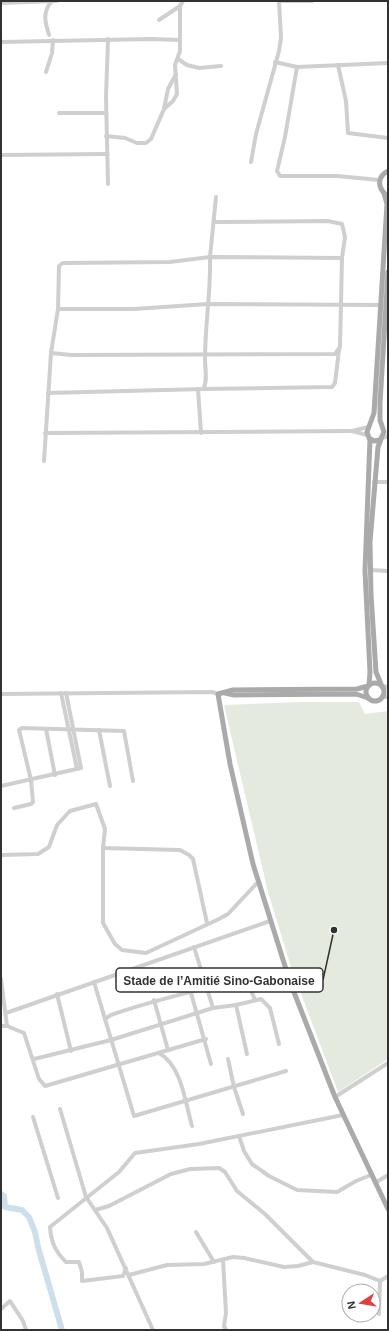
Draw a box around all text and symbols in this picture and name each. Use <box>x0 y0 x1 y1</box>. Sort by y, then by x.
callout: Stade de l’Amitié Sino-Gabonaise <box>116 968 323 992</box>
text: Stade de l’Amitié Sino-Gabonaise <box>123 974 315 988</box>
north arrow <box>341 1283 381 1323</box>
text: N <box>345 1300 358 1310</box>

